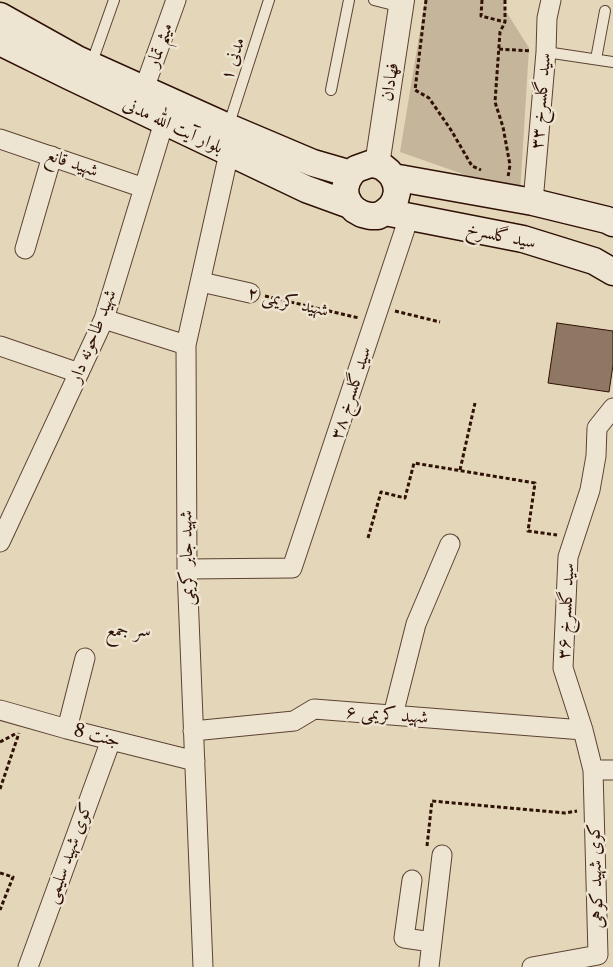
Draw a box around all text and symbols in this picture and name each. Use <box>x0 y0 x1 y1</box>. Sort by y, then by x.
street label: میثم تمار <box>142 20 178 70</box>
street label: مدنی ۱ <box>216 35 250 83</box>
street label: سید گلسرخ ۳۳ <box>526 52 556 150</box>
street label: فهادان <box>376 61 404 103</box>
street label: بلوار آیت الله مدنی <box>119 93 227 159</box>
street label: شهید قانع <box>43 144 101 182</box>
street label: سید گلسرخ <box>464 218 538 254</box>
street label: شهید کریمی ۲ <box>245 282 331 322</box>
street label: شهيد طاحونه دار <box>65 286 121 386</box>
street label: سید گلسرخ ۳۸ <box>326 344 376 442</box>
street label: شهید جابر کریمی <box>175 510 199 606</box>
street label: سید گلسرخ ۳۶ <box>553 562 579 660</box>
district label: سر جمع <box>105 620 151 642</box>
street label: شهید کریمی ۶ <box>345 701 429 729</box>
street label: جنت 8 <box>71 720 123 752</box>
street label: کوی شهید سلیمی <box>41 800 97 906</box>
street label: کوی شهید کوهی <box>583 823 609 929</box>

